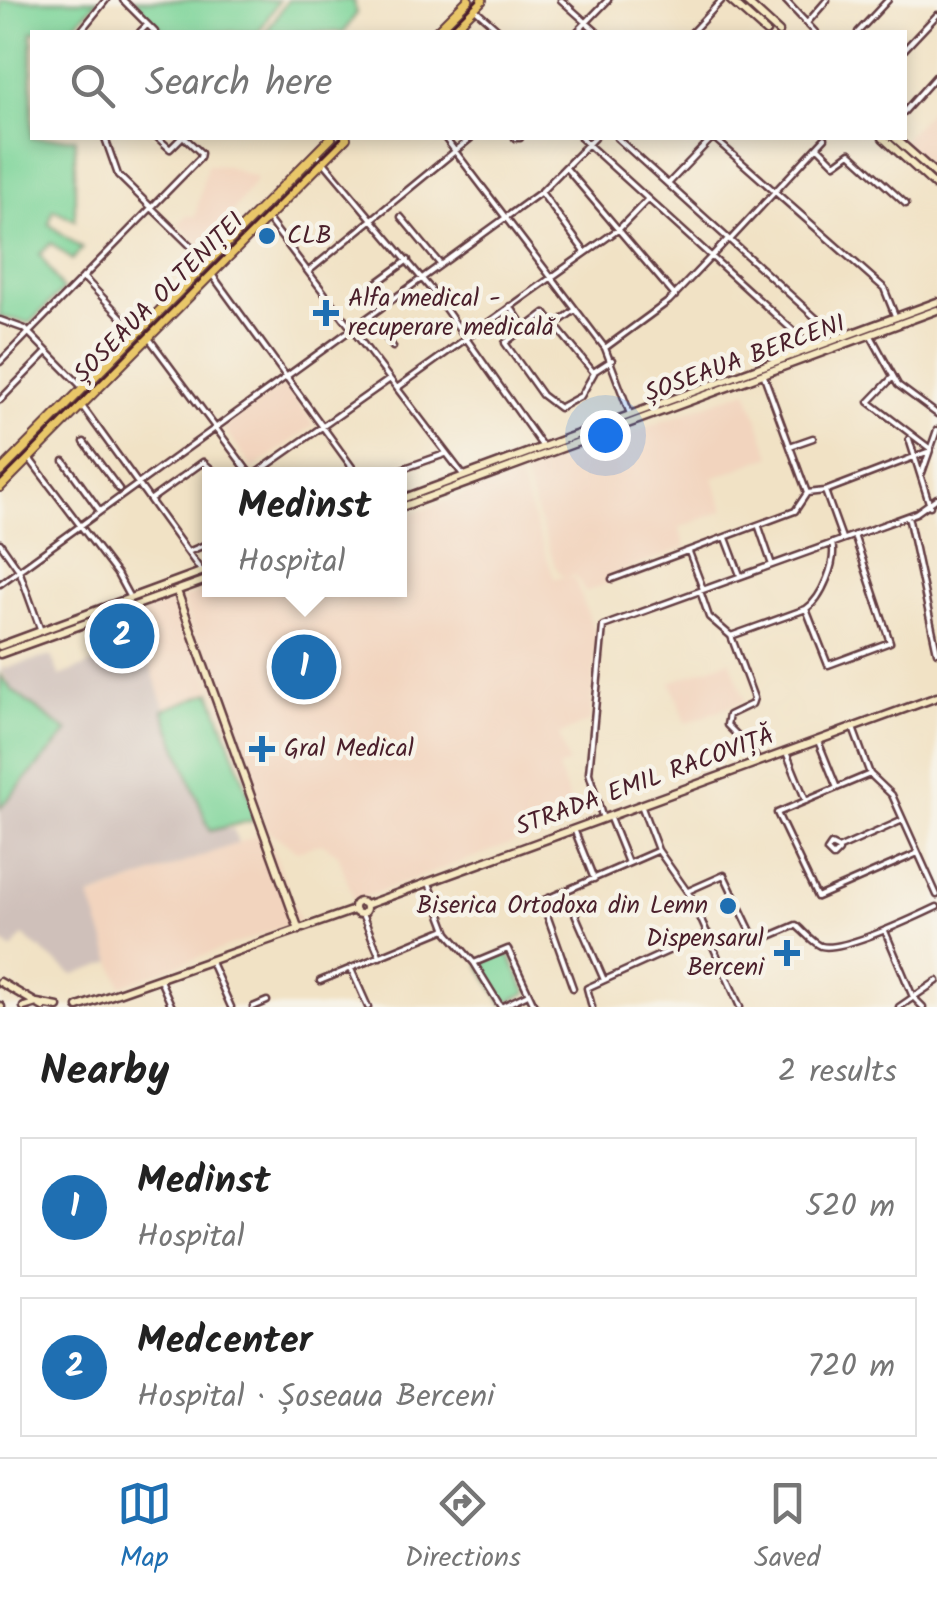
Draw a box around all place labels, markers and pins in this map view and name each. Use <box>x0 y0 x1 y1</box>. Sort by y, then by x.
place label: CLB <box>287 216 332 256</box>
marker: CLB <box>256 225 278 247</box>
place label: Alfa medical - recuperare medicală <box>348 279 556 348</box>
marker: Alfa medical - recuperare medicală <box>313 300 339 326</box>
pin: 2 <box>90 598 154 674</box>
pin: 1 <box>272 630 336 704</box>
place label: Gral Medical <box>284 729 414 769</box>
marker: Gral Medical <box>249 736 275 762</box>
place label: Biserica Ortodoxa din Lemn <box>416 886 708 926</box>
marker: Biserica Ortodoxa din Lemn <box>717 895 739 917</box>
place label: Dispensarul Berceni <box>646 919 765 988</box>
marker: Dispensarul Berceni <box>774 940 800 966</box>

